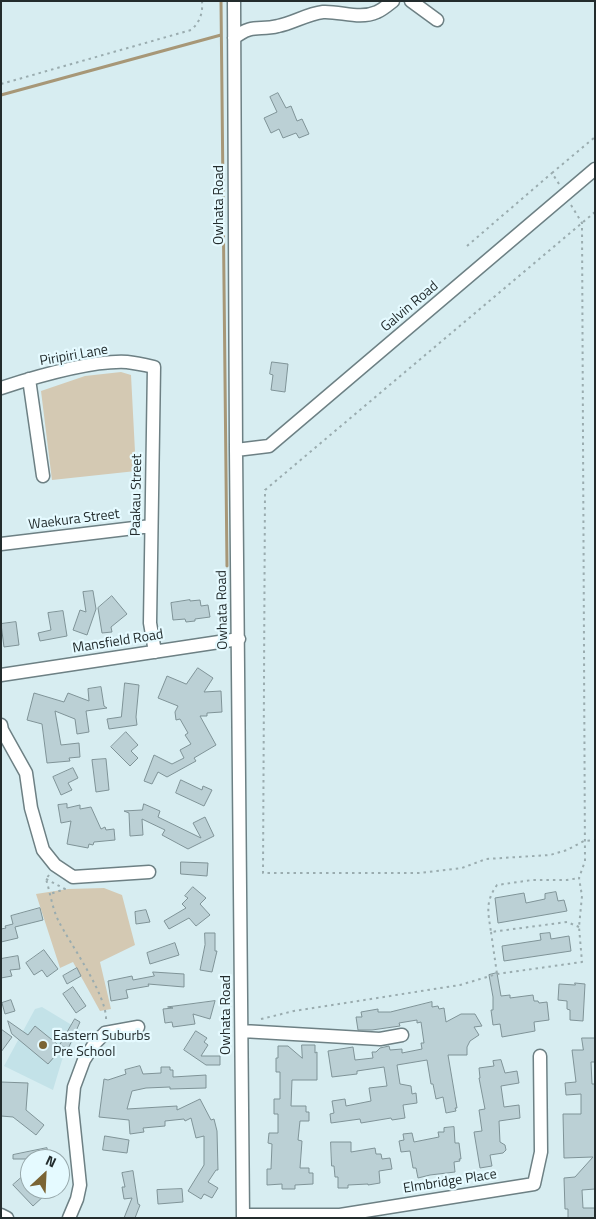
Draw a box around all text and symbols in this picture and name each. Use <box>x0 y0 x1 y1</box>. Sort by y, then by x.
street label: Owhata Road <box>212 165 228 245</box>
street label: Galvin Road <box>378 278 442 336</box>
street label: Piripiri Lane <box>39 342 109 370</box>
street label: Paakau Street <box>128 454 146 536</box>
street label: Waekura Street <box>28 506 120 534</box>
street label: Owhata Road <box>214 570 232 650</box>
street label: Mansfield Road <box>71 627 165 657</box>
street label: Owhata Road <box>219 975 235 1055</box>
place label: Eastern Suburbs Pre School <box>53 1029 150 1062</box>
marker: Eastern Suburbs Pre School <box>37 1039 49 1051</box>
north arrow <box>20 1149 70 1199</box>
text: N <box>42 1149 60 1172</box>
street label: Elmbridge Place <box>402 1166 498 1198</box>

